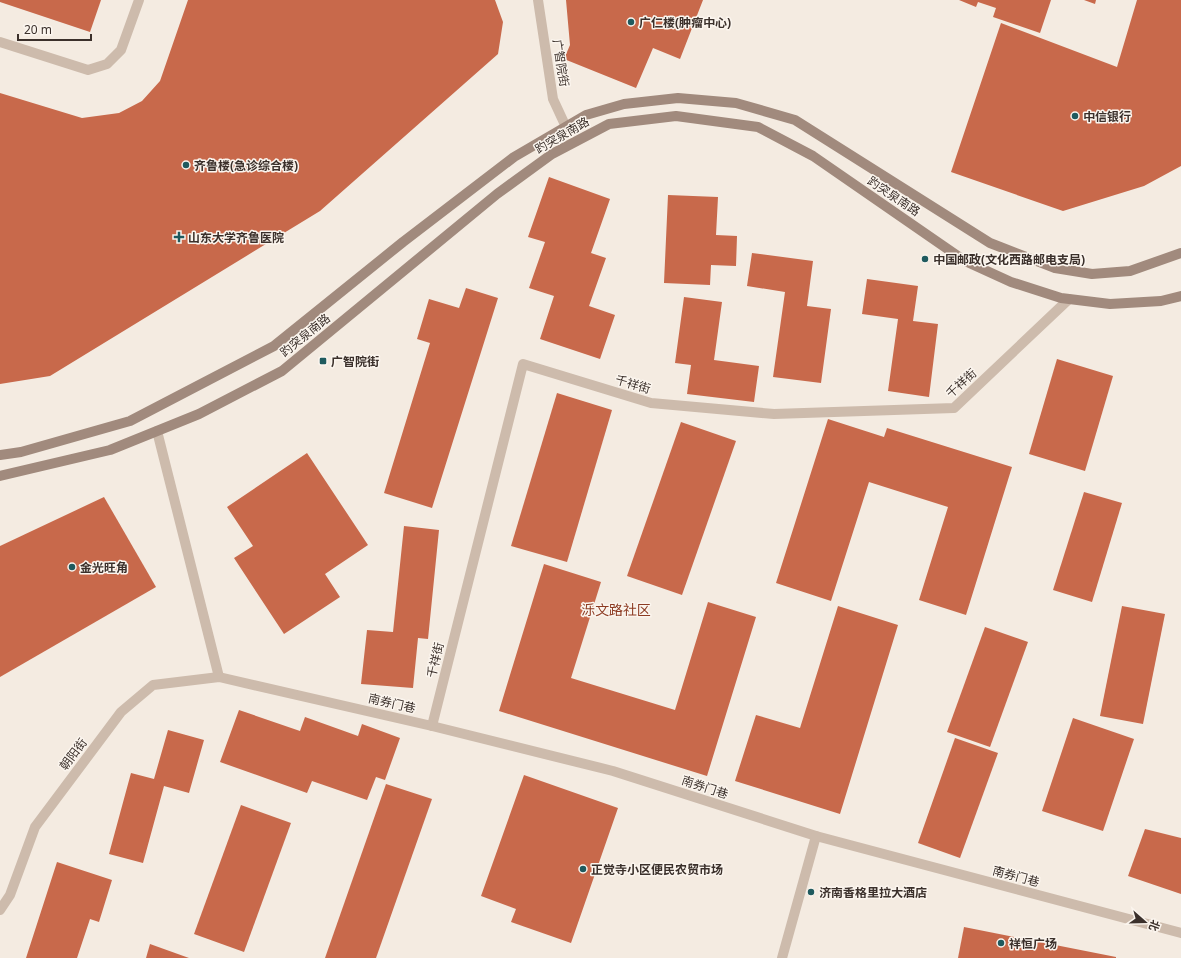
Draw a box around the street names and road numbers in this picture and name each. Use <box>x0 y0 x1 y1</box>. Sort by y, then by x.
street label: 广智院街 <box>549 38 573 88</box>
street label: 趵突泉南路 <box>532 113 592 157</box>
street label: 趵突泉南路 <box>864 172 924 220</box>
street label: 趵突泉南路 <box>276 310 334 360</box>
street label: 千祥街 <box>942 365 980 401</box>
street label: 千祥街 <box>613 371 653 397</box>
street label: 千祥街 <box>422 640 448 680</box>
street label: 南券门巷 <box>367 689 417 717</box>
street label: 朝阳街 <box>55 735 91 773</box>
street label: 南券门巷 <box>680 771 730 803</box>
street label: 南券门巷 <box>991 862 1041 890</box>

